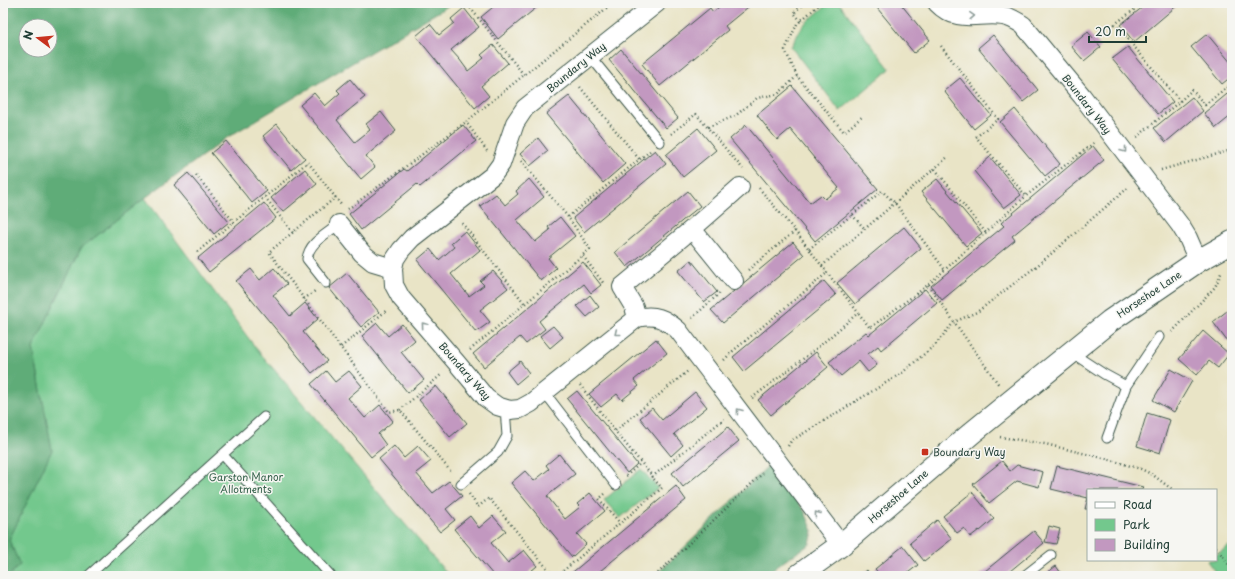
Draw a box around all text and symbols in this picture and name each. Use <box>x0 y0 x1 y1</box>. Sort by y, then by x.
one-way arrow <box>969 12 975 21</box>
north arrow <box>18 18 58 58</box>
scale bar <box>1089 18 1146 44</box>
text: 20 m <box>1095 22 1126 40</box>
text: N <box>19 28 37 42</box>
street label: Boundary Way <box>543 38 609 96</box>
street label: Boundary Way <box>1058 71 1116 138</box>
one-way arrow <box>1119 146 1126 153</box>
street label: Horseshoe Lane <box>1113 266 1184 321</box>
one-way arrow <box>422 322 429 329</box>
one-way arrow <box>614 329 621 336</box>
street label: Boundary Way <box>435 338 495 404</box>
one-way arrow <box>737 408 744 415</box>
place label: Boundary Way <box>933 444 1006 460</box>
marker: Boundary Way <box>920 447 930 457</box>
street label: Horseshoe Lane <box>864 465 931 526</box>
park label: Garston Manor Allotments <box>209 469 284 496</box>
legend <box>1087 489 1217 561</box>
text: Road <box>1123 495 1152 513</box>
one-way arrow <box>815 512 822 519</box>
text: Park <box>1123 515 1150 533</box>
text: Building <box>1123 535 1170 553</box>

